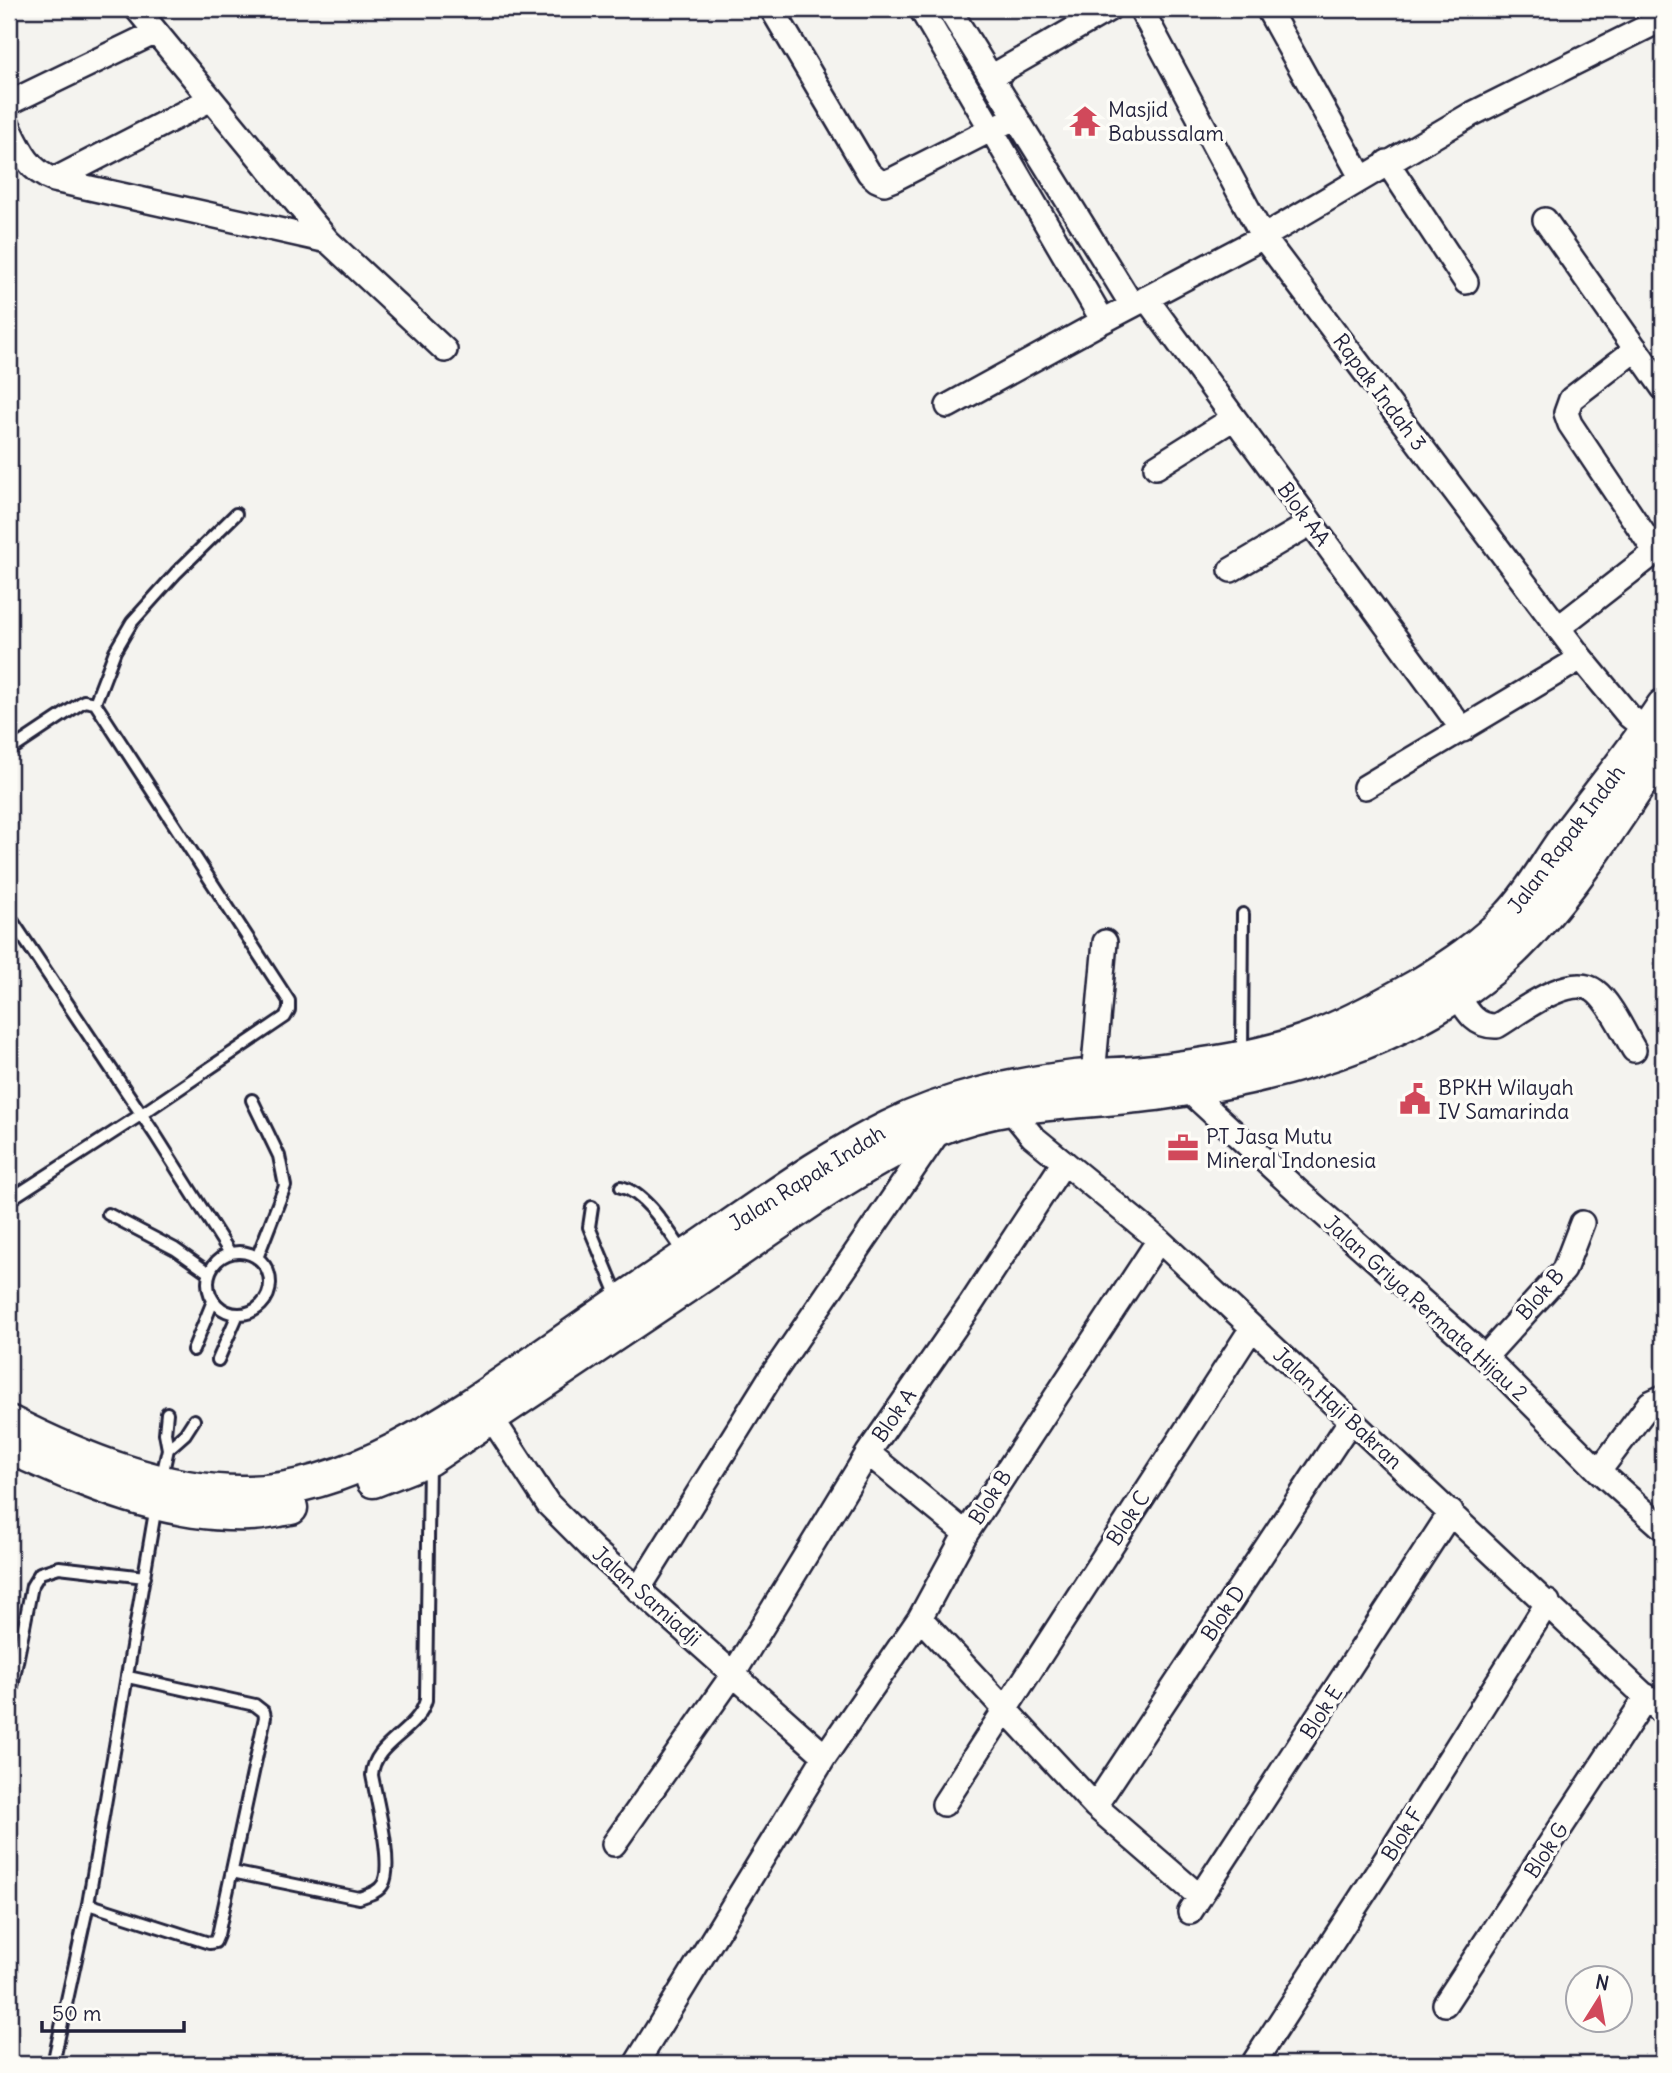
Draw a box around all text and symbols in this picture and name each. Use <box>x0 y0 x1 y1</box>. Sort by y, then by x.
place label: Masjid Babussalam <box>1108 96 1224 147</box>
temple icon: Masjid Babussalam <box>1068 104 1102 138</box>
street label: Rapak Indah 3 <box>1327 328 1433 456</box>
street label: Blok AA <box>1272 477 1336 551</box>
street label: Jalan Rapak Indah <box>1501 759 1631 919</box>
place label: BPKH Wilayah IV Samarinda <box>1438 1074 1574 1125</box>
public building icon: BPKH Wilayah IV Samarinda <box>1398 1082 1432 1116</box>
street label: Jalan Rapak Indah <box>724 1119 890 1237</box>
place label: PT Jasa Mutu Mineral Indonesia <box>1206 1123 1376 1174</box>
office icon: PT Jasa Mutu Mineral Indonesia <box>1166 1131 1200 1165</box>
street label: Jalan Griya Permata Hijau 2 <box>1318 1209 1534 1407</box>
street label: Blok B <box>1510 1263 1570 1325</box>
street label: Jalan Haji Bakran <box>1268 1341 1408 1475</box>
street label: Blok A <box>866 1383 922 1447</box>
street label: Blok B <box>962 1465 1018 1529</box>
street label: Blok C <box>1100 1485 1156 1550</box>
street label: Jalan Samiadji <box>587 1540 707 1652</box>
street label: Blok D <box>1195 1580 1251 1646</box>
street label: Blok E <box>1294 1680 1348 1744</box>
street label: Blok F <box>1375 1802 1429 1866</box>
street label: Blok G <box>1518 1817 1574 1883</box>
north arrow <box>1564 1965 1634 2035</box>
text: N <box>1594 1969 1611 1995</box>
scale bar <box>42 1989 184 2033</box>
text: 50 m <box>52 2000 101 2027</box>

